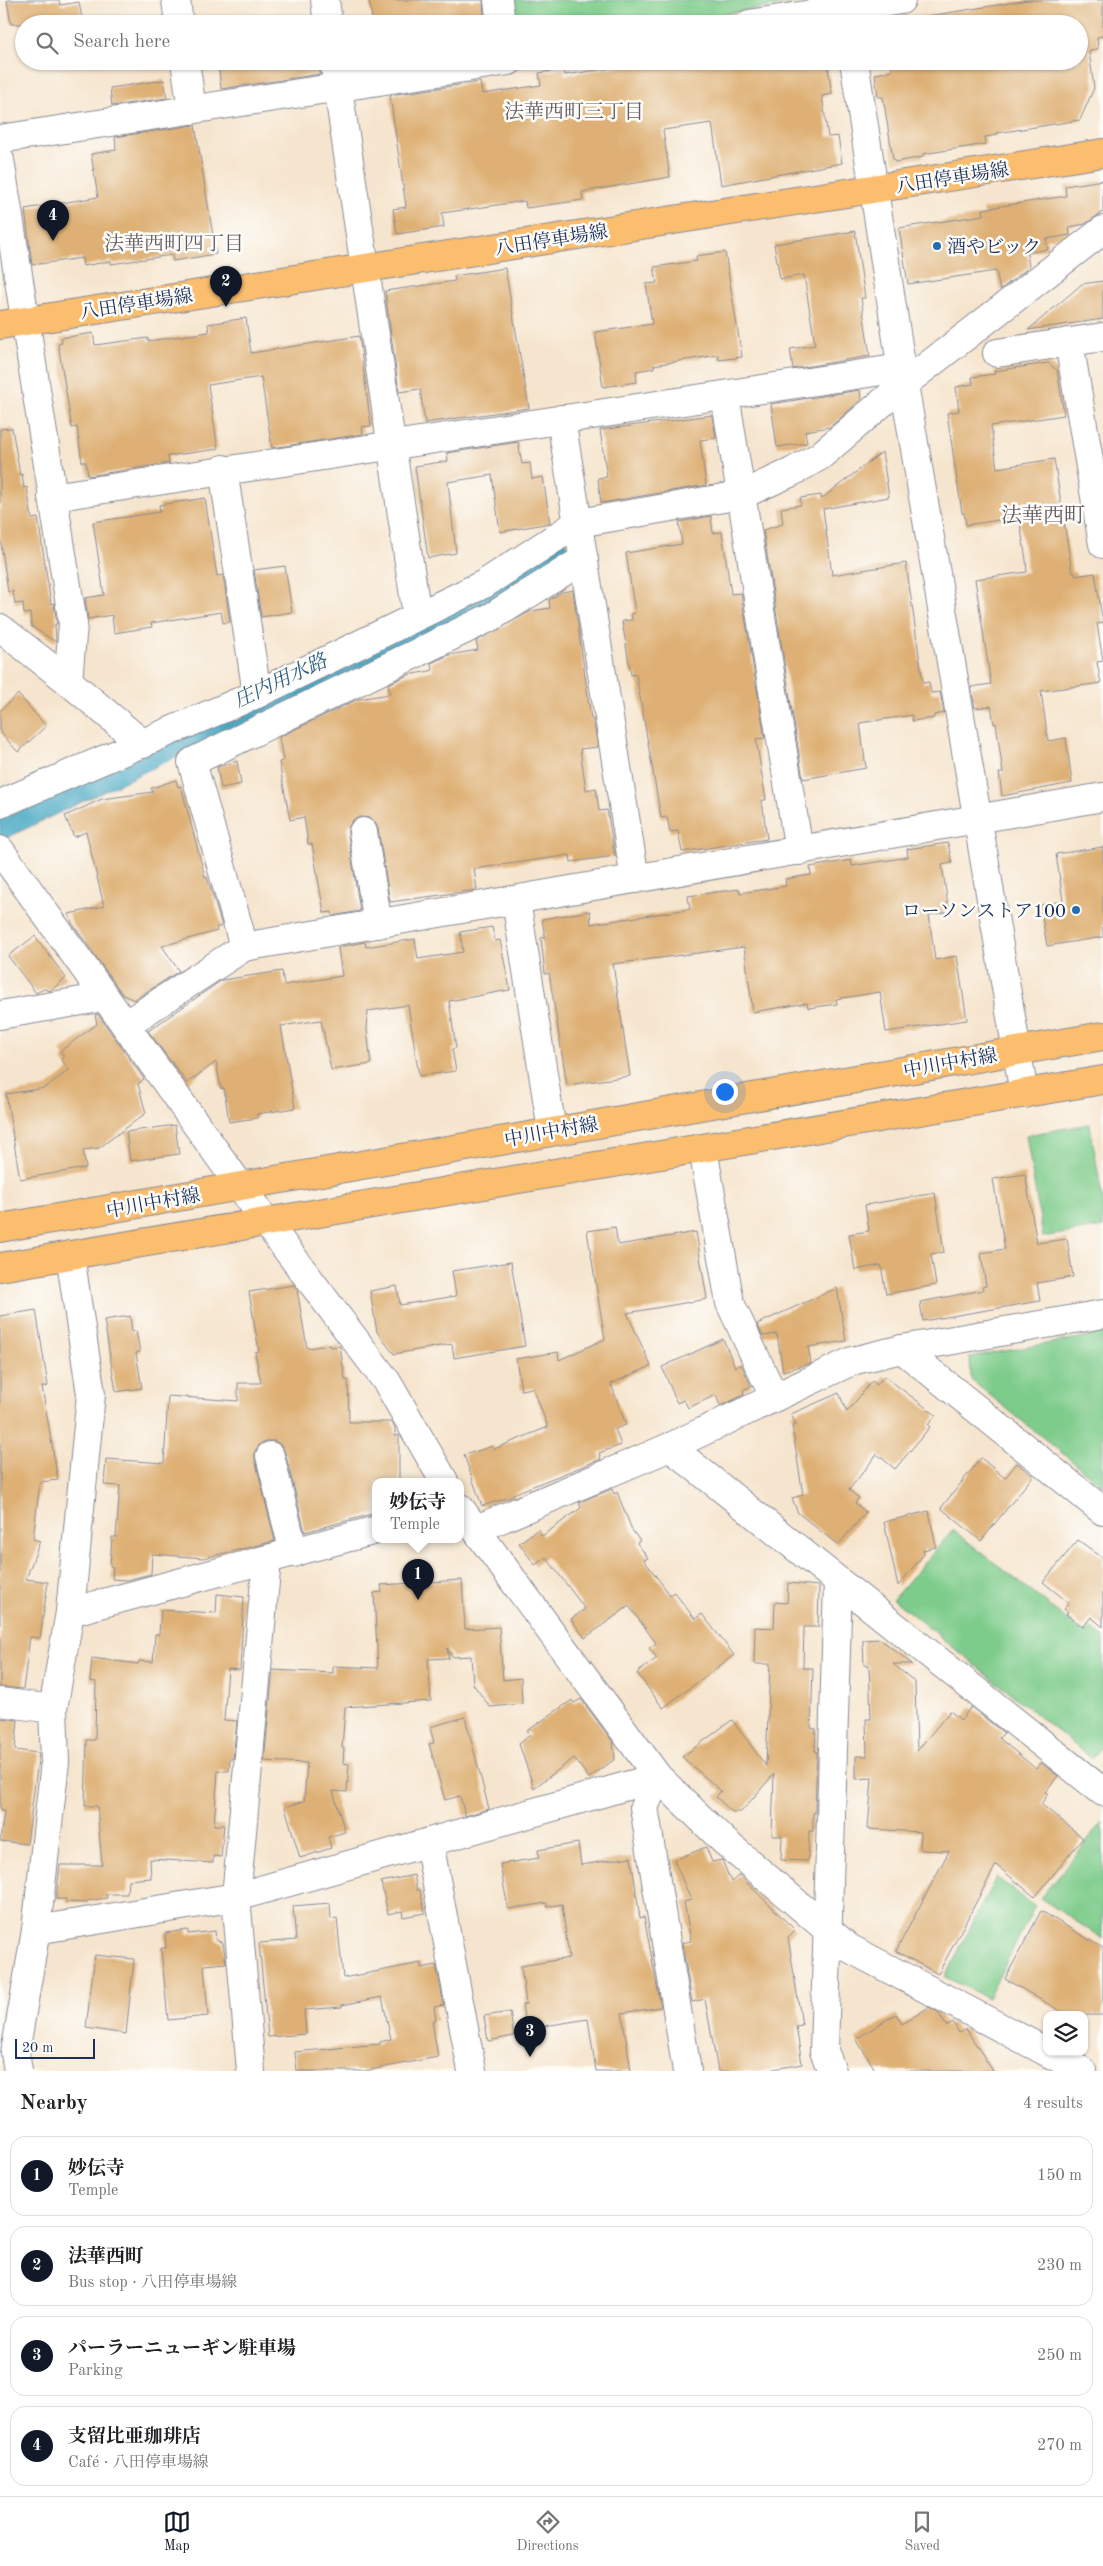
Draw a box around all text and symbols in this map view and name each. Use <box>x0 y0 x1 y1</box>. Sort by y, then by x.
search box <box>15 15 1088 70</box>
icon: search <box>33 29 61 57</box>
text: Search here <box>73 33 170 52</box>
district label: 法華西町三丁目 <box>504 101 644 123</box>
street label: 八田停車場線 <box>894 158 1010 198</box>
pin: 4 <box>37 200 69 241</box>
street label: 八田停車場線 <box>493 220 609 260</box>
district label: 法華西町四丁目 <box>104 233 244 255</box>
place label: 酒やビック <box>947 237 1041 258</box>
marker: 酒やビック <box>931 240 943 252</box>
pin: 2 <box>210 266 242 307</box>
street label: 八田停車場線 <box>78 284 194 324</box>
district label: 法華西町 <box>1001 504 1085 527</box>
water label: 庄内用水路 <box>230 649 332 712</box>
place label: ローソンストア100 <box>902 902 1066 922</box>
marker: ローソンストア100 <box>1070 904 1082 916</box>
street label: 中川中村線 <box>902 1045 999 1082</box>
your location <box>712 1079 738 1105</box>
street label: 中川中村線 <box>503 1114 600 1151</box>
street label: 中川中村線 <box>105 1185 202 1222</box>
popup <box>372 1478 464 1543</box>
text: 妙伝寺 <box>389 1494 447 1513</box>
text: Temple <box>389 1517 440 1533</box>
pin: 1 <box>402 1559 434 1600</box>
map controls <box>1043 2011 1088 2056</box>
button: layers <box>1043 2011 1088 2056</box>
pin: 3 <box>514 2016 546 2057</box>
scale bar <box>15 2036 95 2059</box>
text: 20 m <box>22 2041 53 2055</box>
text: Nearby <box>20 2093 88 2114</box>
text: 4 results <box>1023 2096 1083 2112</box>
text: 妙伝寺 <box>68 2160 125 2179</box>
text: 1 <box>32 2168 42 2184</box>
text: 150 m <box>1037 2168 1082 2184</box>
text: Temple <box>68 2183 118 2199</box>
text: 法華西町 <box>68 2248 144 2267</box>
text: 2 <box>32 2258 42 2274</box>
text: 230 m <box>1037 2258 1082 2274</box>
text: Bus stop · 八田停車場線 <box>68 2275 237 2291</box>
text: パーラーニューギン駐車場 <box>68 2340 296 2359</box>
text: 3 <box>32 2348 42 2364</box>
text: 250 m <box>1037 2348 1082 2364</box>
text: Parking <box>68 2363 123 2379</box>
text: 支留比亜珈琲店 <box>68 2428 201 2447</box>
text: 4 <box>32 2438 42 2454</box>
text: 270 m <box>1037 2438 1082 2454</box>
text: Café · 八田停車場線 <box>68 2455 209 2471</box>
tab: Map <box>163 2508 191 2555</box>
tab: Directions <box>517 2508 579 2555</box>
tab: Saved <box>904 2508 940 2555</box>

